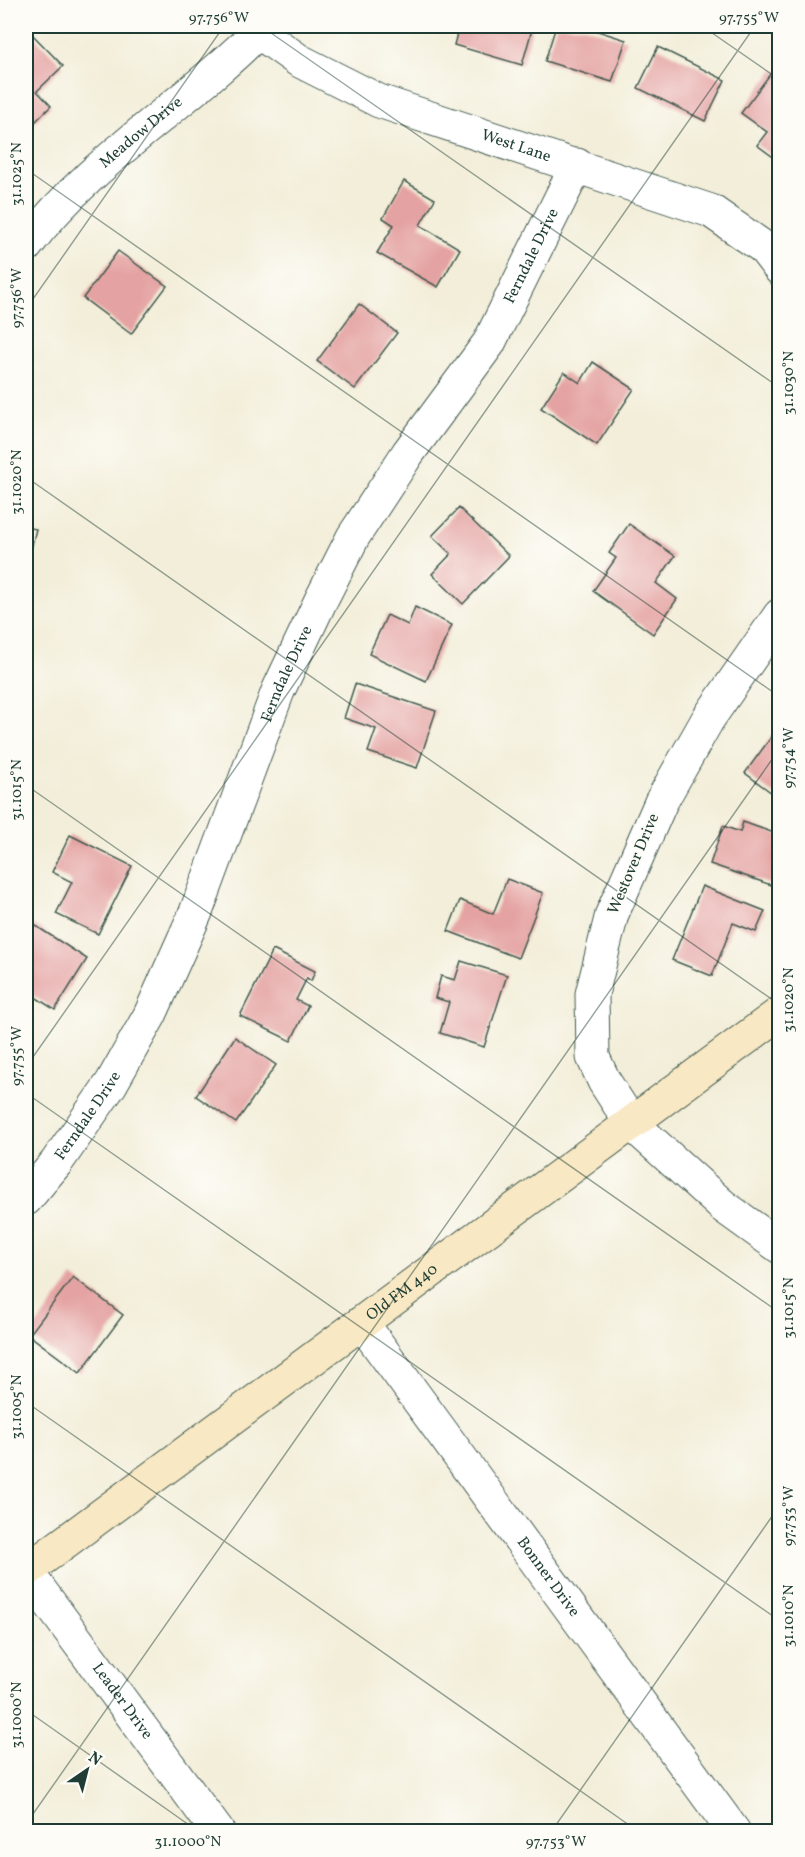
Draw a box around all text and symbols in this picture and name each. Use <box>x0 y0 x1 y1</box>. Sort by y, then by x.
text: 97.756°W <box>189 8 249 29</box>
text: 97.755°W <box>719 8 779 29</box>
street label: Meadow Drive <box>95 92 187 174</box>
street label: West Lane <box>478 125 554 168</box>
text: 31.1025°N <box>7 142 28 206</box>
street label: Ferndale Drive <box>499 205 565 308</box>
text: 97.756°W <box>7 268 28 328</box>
text: 31.1030°N <box>779 351 800 415</box>
text: 31.1020°N <box>7 449 28 515</box>
street label: Ferndale Drive <box>256 622 318 726</box>
text: 97.754°W <box>779 727 800 789</box>
text: 31.1015°N <box>7 759 28 821</box>
street label: Westover Drive <box>603 810 665 918</box>
text: 31.1020°N <box>779 967 800 1033</box>
text: 97.755°W <box>7 1026 28 1086</box>
street label: Ferndale Drive <box>50 1067 127 1165</box>
street label: Old FM 440 <box>362 1259 443 1327</box>
text: 31.1015°N <box>779 1277 800 1339</box>
text: 31.1005°N <box>7 1374 28 1440</box>
text: 97.753°W <box>779 1486 800 1546</box>
street label: Bonner Drive <box>511 1533 585 1622</box>
text: 31.1010°N <box>779 1584 800 1648</box>
street label: Leader Drive <box>86 1659 158 1744</box>
text: 31.1000°N <box>7 1682 28 1748</box>
north arrow <box>57 1740 117 1800</box>
text: N <box>83 1747 106 1772</box>
text: 31.1000°N <box>155 1832 221 1853</box>
text: 97.753°W <box>526 1832 586 1853</box>

